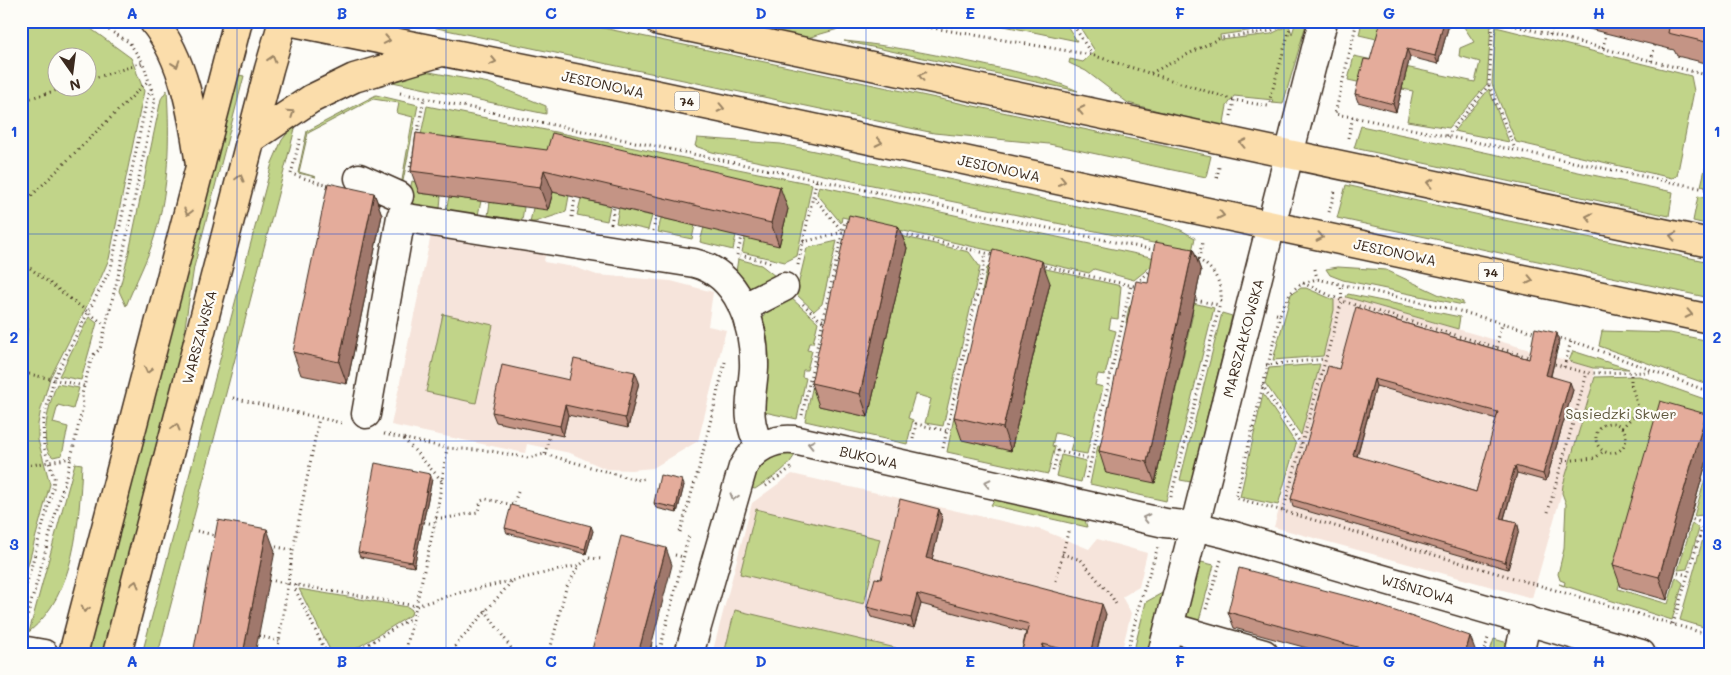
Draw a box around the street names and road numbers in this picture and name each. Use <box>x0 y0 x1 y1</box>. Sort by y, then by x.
street label: JESIONOWA <box>560 66 646 102</box>
road number: 74 <box>674 92 700 110</box>
street label: JESIONOWA <box>956 150 1042 186</box>
street label: JESIONOWA <box>1352 234 1438 270</box>
road number: 74 <box>1478 262 1504 282</box>
street label: MARSZAŁKOWSKA <box>1218 277 1268 399</box>
street label: WARSZAWSKA <box>177 288 221 386</box>
street label: BUKOWA <box>838 441 900 473</box>
street label: WIŚNIOWA <box>1379 569 1457 609</box>

